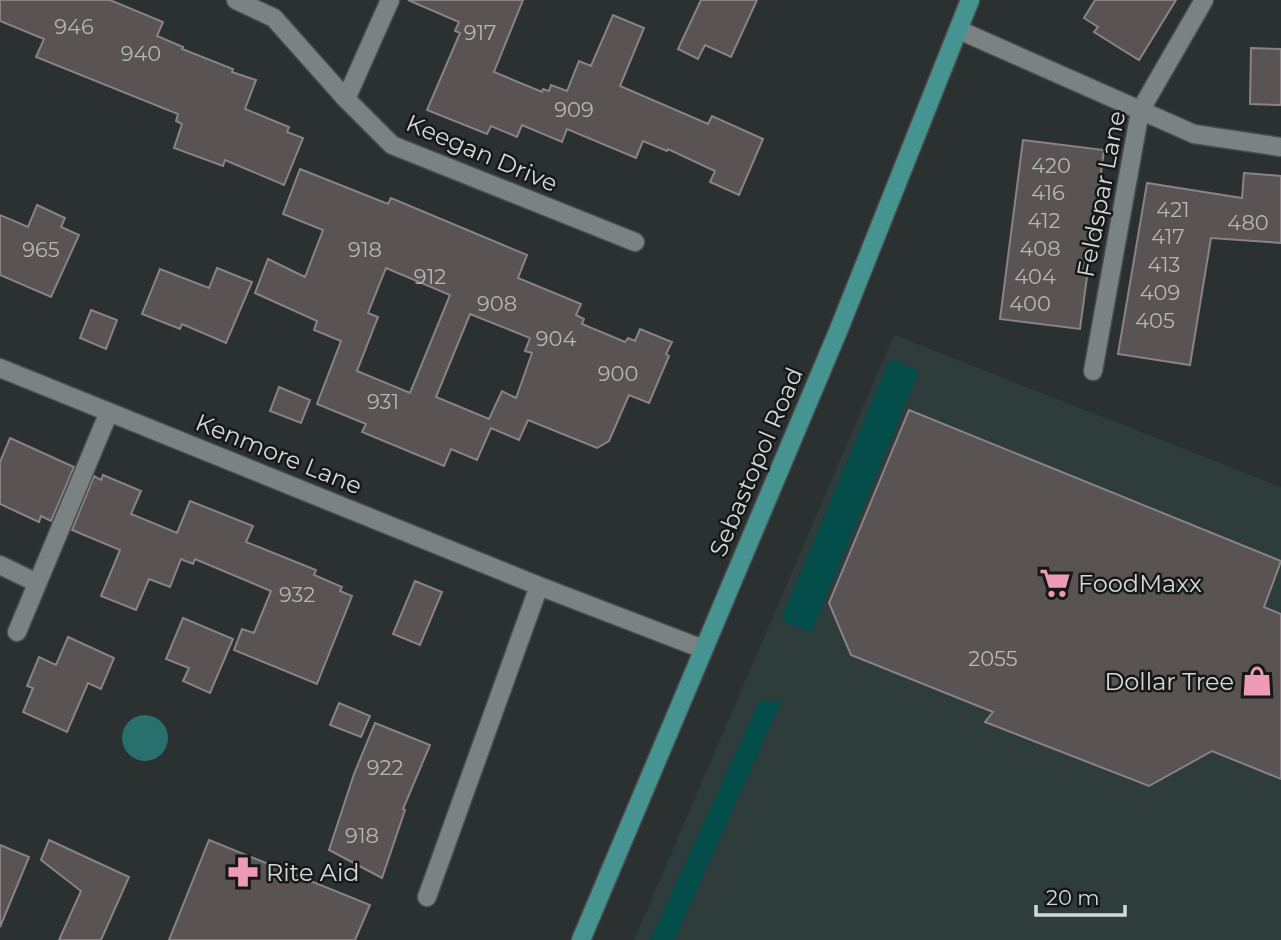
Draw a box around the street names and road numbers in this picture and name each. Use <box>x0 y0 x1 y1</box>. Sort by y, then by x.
street label: Keegan Drive <box>402 108 562 198</box>
street label: Feldspar Lane <box>1071 108 1131 280</box>
street label: Sebastopol Road <box>703 363 809 561</box>
street label: Kenmore Lane <box>192 407 366 501</box>

